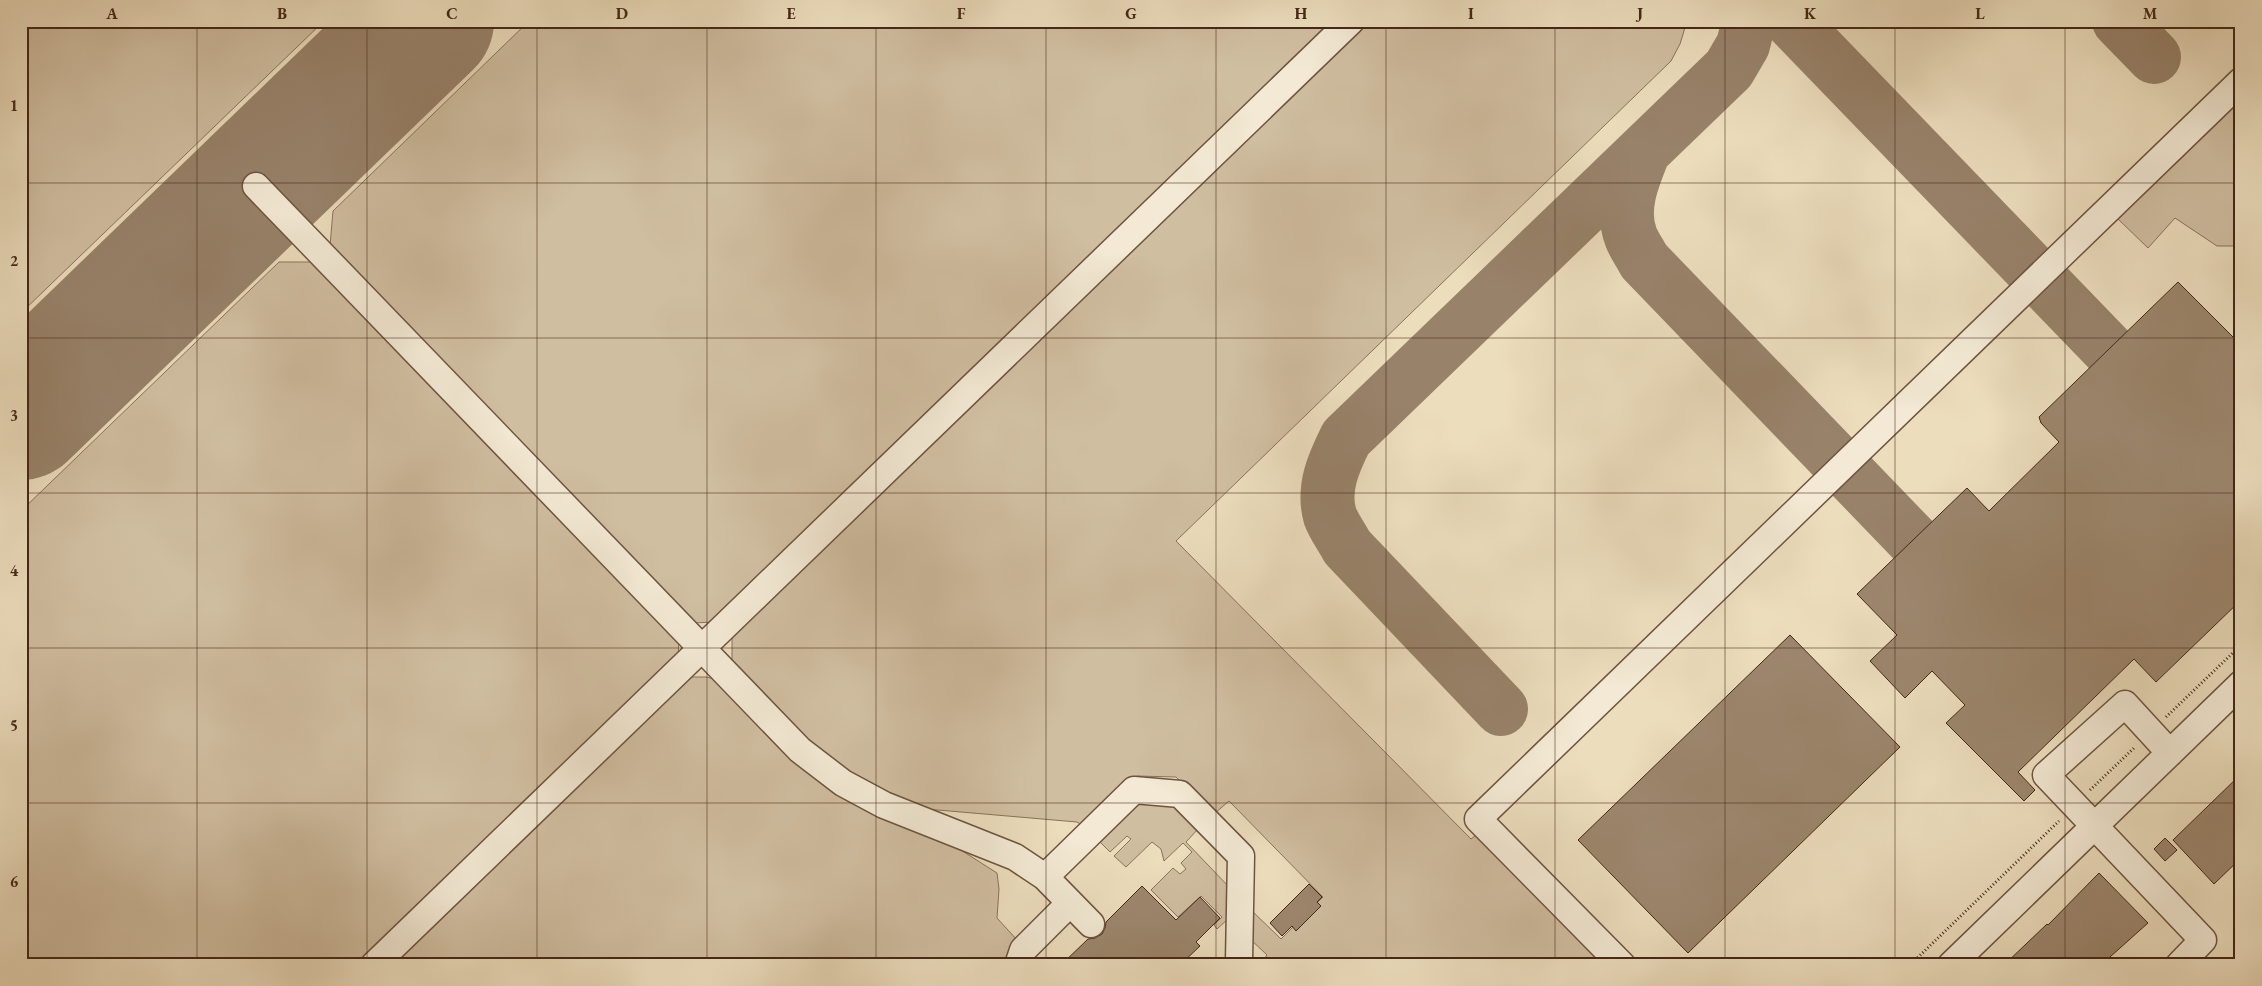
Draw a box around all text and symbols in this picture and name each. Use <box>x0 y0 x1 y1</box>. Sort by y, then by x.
text: A <box>105 3 118 24</box>
text: B <box>277 3 287 24</box>
text: C <box>446 3 458 24</box>
text: D <box>616 3 628 24</box>
text: E <box>786 3 796 24</box>
text: F <box>957 3 966 24</box>
text: G <box>1125 3 1137 24</box>
text: H <box>1295 3 1308 24</box>
text: I <box>1468 3 1474 24</box>
text: J <box>1635 3 1643 24</box>
text: K <box>1804 3 1817 24</box>
text: L <box>1975 3 1985 24</box>
text: M <box>2143 3 2158 24</box>
text: 1 <box>10 95 18 116</box>
text: 2 <box>10 250 19 271</box>
text: 3 <box>10 405 18 426</box>
text: 4 <box>10 560 19 581</box>
text: 5 <box>10 715 18 736</box>
text: 6 <box>10 871 19 892</box>

